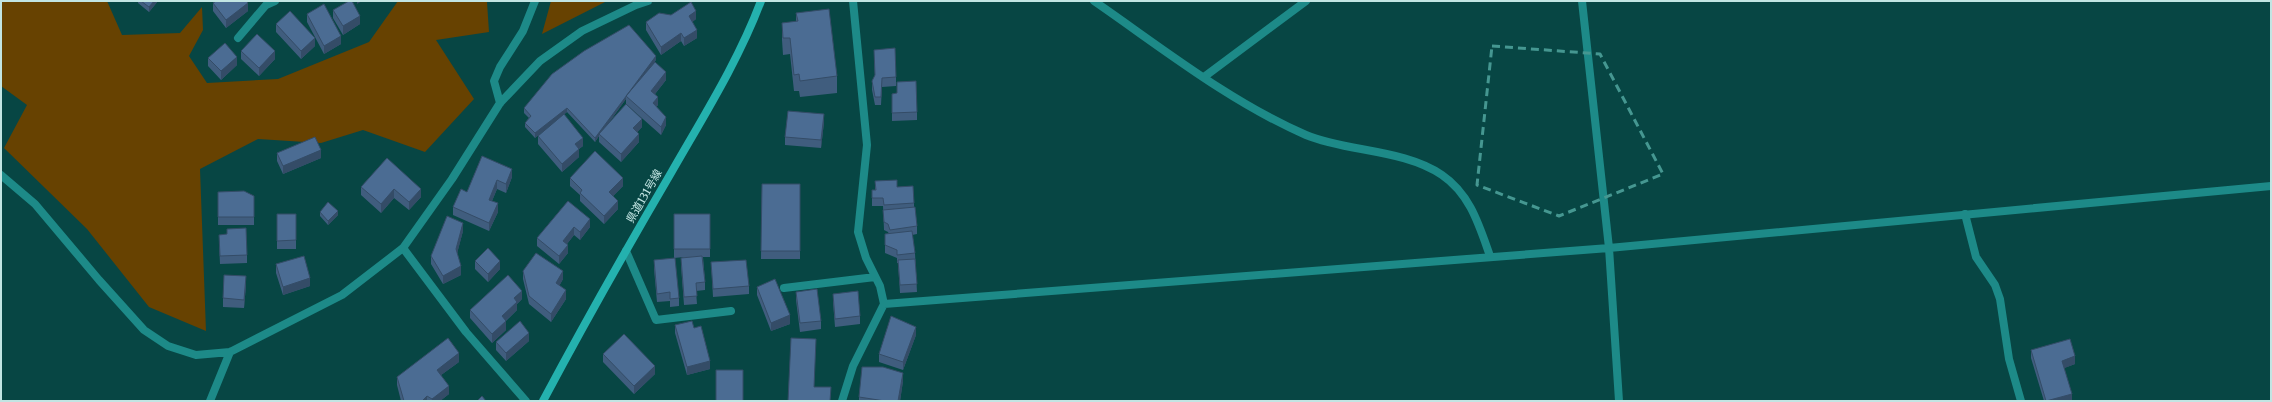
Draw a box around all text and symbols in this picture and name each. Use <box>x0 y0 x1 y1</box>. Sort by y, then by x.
street label: 県道131号線 <box>623 167 665 225</box>

